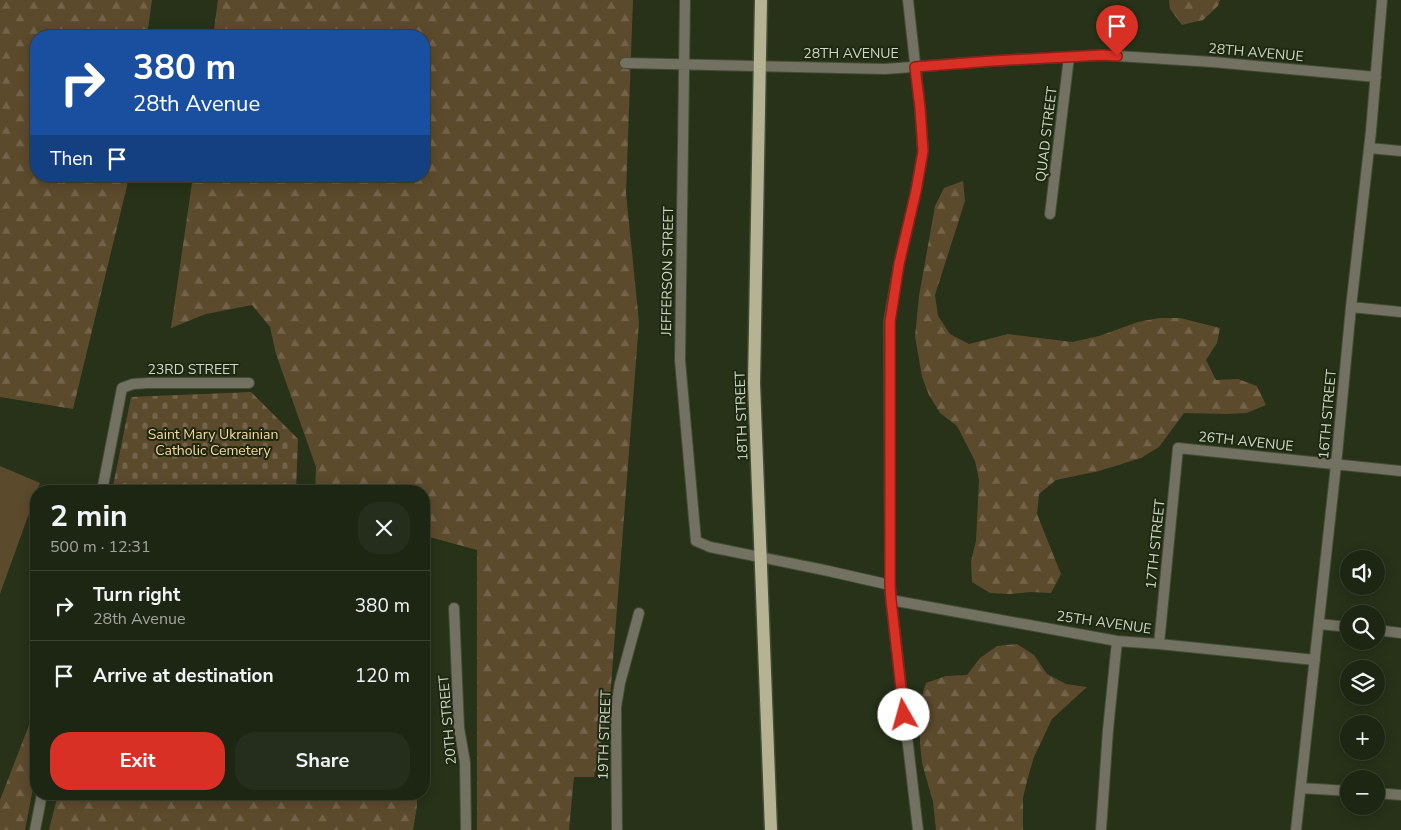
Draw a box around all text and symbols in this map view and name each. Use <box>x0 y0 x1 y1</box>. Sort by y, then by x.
pin <box>1096 5 1138 56</box>
icon: arrive <box>1103 12 1131 40</box>
street label: 28TH AVENUE <box>1208 39 1304 66</box>
text: 380 m <box>133 44 236 91</box>
street label: 28TH AVENUE <box>803 44 899 63</box>
icon: right <box>50 50 115 115</box>
street label: QUAD STREET <box>1031 85 1062 183</box>
text: 28th Avenue <box>133 89 260 119</box>
icon: arrive <box>103 145 131 173</box>
text: Then <box>50 146 93 172</box>
street label: JEFFERSON STREET <box>657 205 678 337</box>
street label: 23RD STREET <box>148 360 239 379</box>
street label: 16TH STREET <box>1314 368 1341 460</box>
street label: 18TH STREET <box>730 370 753 461</box>
park label: Saint Mary Ukrainian Catholic Cemetery <box>148 425 278 460</box>
street label: 26TH AVENUE <box>1197 427 1294 456</box>
text: 2 min <box>50 496 128 537</box>
street label: 17TH STREET <box>1141 498 1170 590</box>
button: close <box>358 502 410 554</box>
text: 500 m · 12:31 <box>50 536 151 558</box>
map controls <box>1340 550 1385 815</box>
button: sound <box>1340 550 1385 595</box>
text: Turn right <box>93 582 180 608</box>
icon: right <box>50 592 78 620</box>
text: 380 m <box>355 593 410 619</box>
button: search <box>1340 605 1385 650</box>
street label: 25TH AVENUE <box>1055 606 1153 639</box>
text: 28th Avenue <box>93 608 185 630</box>
button: layers <box>1340 660 1385 705</box>
icon: arrive <box>50 662 78 690</box>
text: Arrive at destination <box>93 663 274 689</box>
text: 120 m <box>355 663 410 689</box>
street label: 20TH STREET <box>434 674 461 766</box>
position arrow <box>877 688 929 740</box>
street label: 19TH STREET <box>593 689 616 780</box>
button: + <box>1340 715 1385 760</box>
button: Exit <box>50 732 225 790</box>
button: Share <box>235 732 410 790</box>
button: − <box>1340 770 1385 815</box>

